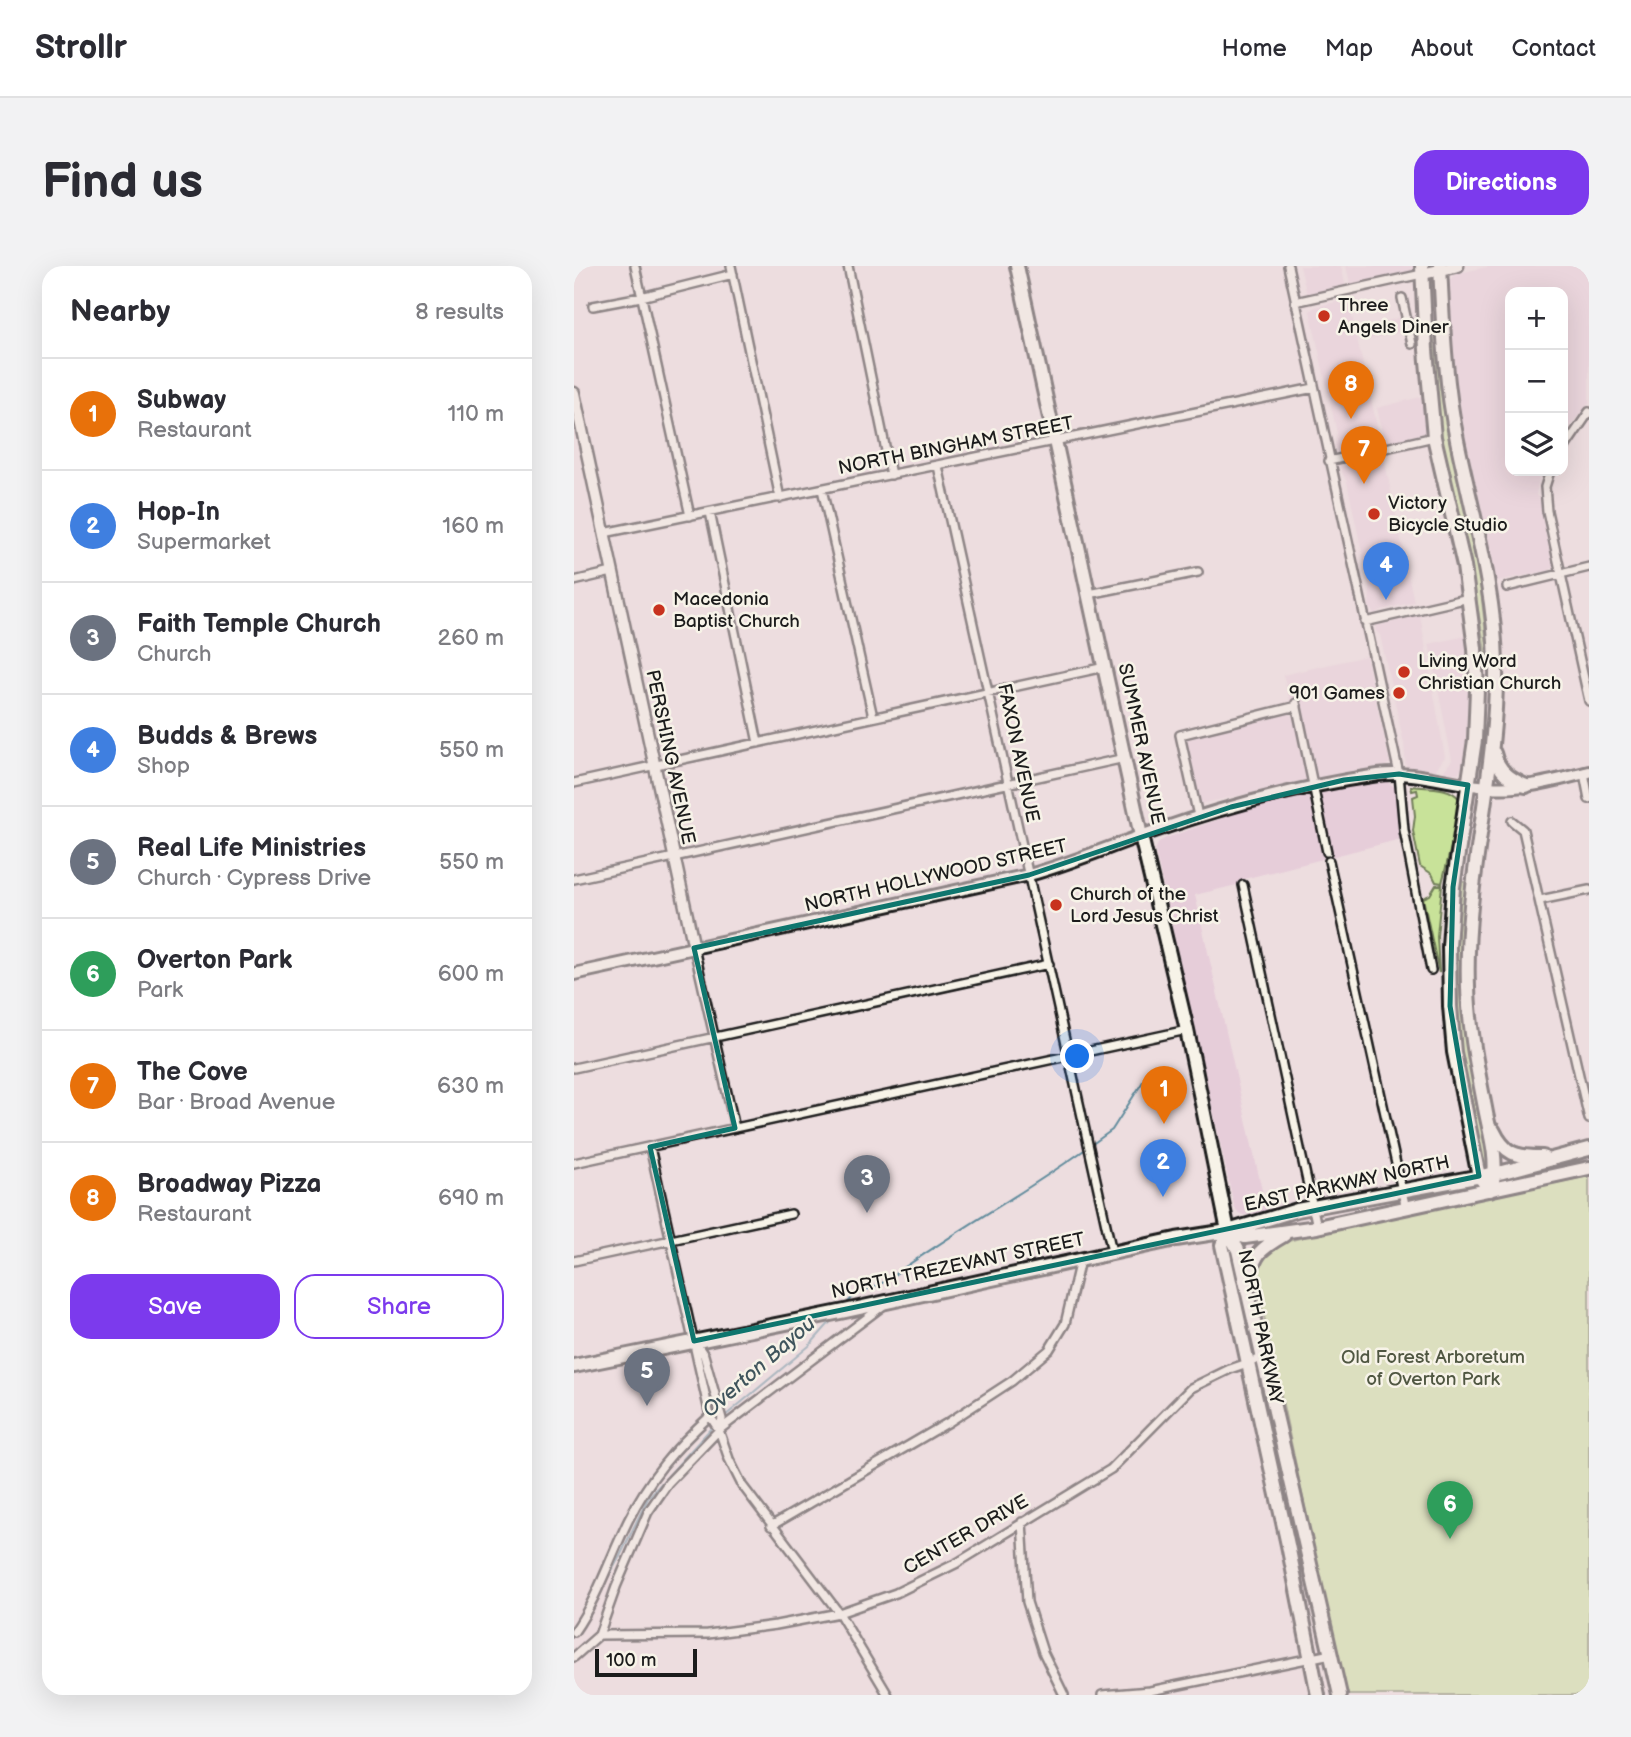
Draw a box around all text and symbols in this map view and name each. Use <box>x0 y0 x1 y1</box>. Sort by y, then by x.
text: Strollr <box>35 28 127 68</box>
text: Home <box>1222 34 1287 63</box>
text: Map <box>1325 34 1373 63</box>
text: About <box>1411 34 1473 63</box>
text: Contact <box>1511 34 1596 63</box>
button: Directions <box>1414 150 1589 215</box>
text: Find us <box>42 153 203 212</box>
map controls <box>1505 287 1568 476</box>
button: + <box>1505 287 1568 350</box>
text: Nearby <box>70 294 170 330</box>
place label: Three Angels Diner <box>1338 294 1450 339</box>
text: 8 results <box>415 298 504 326</box>
marker: Three Angels Diner <box>1316 308 1332 324</box>
button: − <box>1505 350 1568 413</box>
pin: 8 <box>1328 361 1374 419</box>
text: Subway <box>137 385 226 416</box>
text: 1 <box>88 400 98 428</box>
text: 110 m <box>447 400 504 428</box>
street label: NORTH BINGHAM STREET <box>836 412 1076 480</box>
button: layers <box>1505 413 1568 476</box>
text: Restaurant <box>137 416 251 444</box>
pin: 7 <box>1341 426 1387 484</box>
place label: Victory Bicycle Studio <box>1388 492 1508 537</box>
text: Hop-In <box>137 497 220 528</box>
marker: Victory Bicycle Studio <box>1366 506 1382 522</box>
text: 2 <box>86 512 100 540</box>
text: 160 m <box>442 512 504 540</box>
text: Supermarket <box>137 528 271 556</box>
pin: 4 <box>1363 542 1409 600</box>
place label: Macedonia Baptist Church <box>673 588 800 633</box>
marker: Macedonia Baptist Church <box>651 602 667 618</box>
text: Faith Temple Church <box>137 609 381 640</box>
text: 3 <box>86 624 100 652</box>
text: 260 m <box>438 624 504 652</box>
text: Church <box>137 640 212 668</box>
place label: Living Word Christian Church <box>1418 650 1561 695</box>
street label: SUMMER AVENUE <box>1113 661 1169 827</box>
marker: Living Word Christian Church <box>1396 664 1412 680</box>
street label: PERSHING AVENUE <box>640 668 700 846</box>
street label: FAXON AVENUE <box>992 681 1044 825</box>
place label: 901 Games <box>1289 682 1385 705</box>
marker: 901 Games <box>1391 685 1407 701</box>
text: Budds & Brews <box>137 721 317 752</box>
text: 4 <box>86 736 100 764</box>
text: 550 m <box>439 736 504 764</box>
text: Shop <box>137 752 190 780</box>
text: Real Life Ministries <box>137 833 366 864</box>
street label: NORTH HOLLYWOOD STREET <box>802 834 1070 917</box>
text: 5 <box>86 848 100 876</box>
text: 550 m <box>439 848 504 876</box>
text: Church · Cypress Drive <box>137 864 371 892</box>
place label: Church of the Lord Jesus Christ <box>1070 883 1219 928</box>
marker: Church of the Lord Jesus Christ <box>1048 897 1064 913</box>
text: Overton Park <box>137 945 292 976</box>
text: 6 <box>86 960 100 988</box>
text: 600 m <box>438 960 504 988</box>
text: Park <box>137 976 183 1004</box>
your location <box>1060 1039 1094 1073</box>
text: The Cove <box>137 1057 248 1088</box>
pin: 1 <box>1141 1066 1187 1124</box>
text: 7 <box>87 1072 99 1100</box>
text: 630 m <box>437 1072 504 1100</box>
text: Bar · Broad Avenue <box>137 1088 335 1116</box>
pin: 2 <box>1140 1139 1186 1197</box>
street label: EAST PARKWAY NORTH <box>1242 1151 1452 1217</box>
pin: 3 <box>844 1155 890 1213</box>
text: Broadway Pizza <box>137 1169 322 1200</box>
text: 8 <box>86 1184 100 1212</box>
text: 690 m <box>438 1184 504 1212</box>
text: Restaurant <box>137 1200 251 1228</box>
street label: NORTH TREZEVANT STREET <box>829 1228 1087 1304</box>
street label: NORTH PARKWAY <box>1232 1248 1288 1407</box>
button: Save <box>70 1274 280 1339</box>
button: Share <box>294 1274 504 1339</box>
water label: Overton Bayou <box>697 1311 821 1423</box>
park label: Old Forest Arboretum of Overton Park <box>1341 1346 1525 1391</box>
pin: 5 <box>624 1348 670 1406</box>
pin: 6 <box>1427 1481 1473 1539</box>
street label: CENTER DRIVE <box>899 1490 1033 1580</box>
scale bar <box>595 1646 696 1678</box>
text: 100 m <box>606 1649 657 1672</box>

